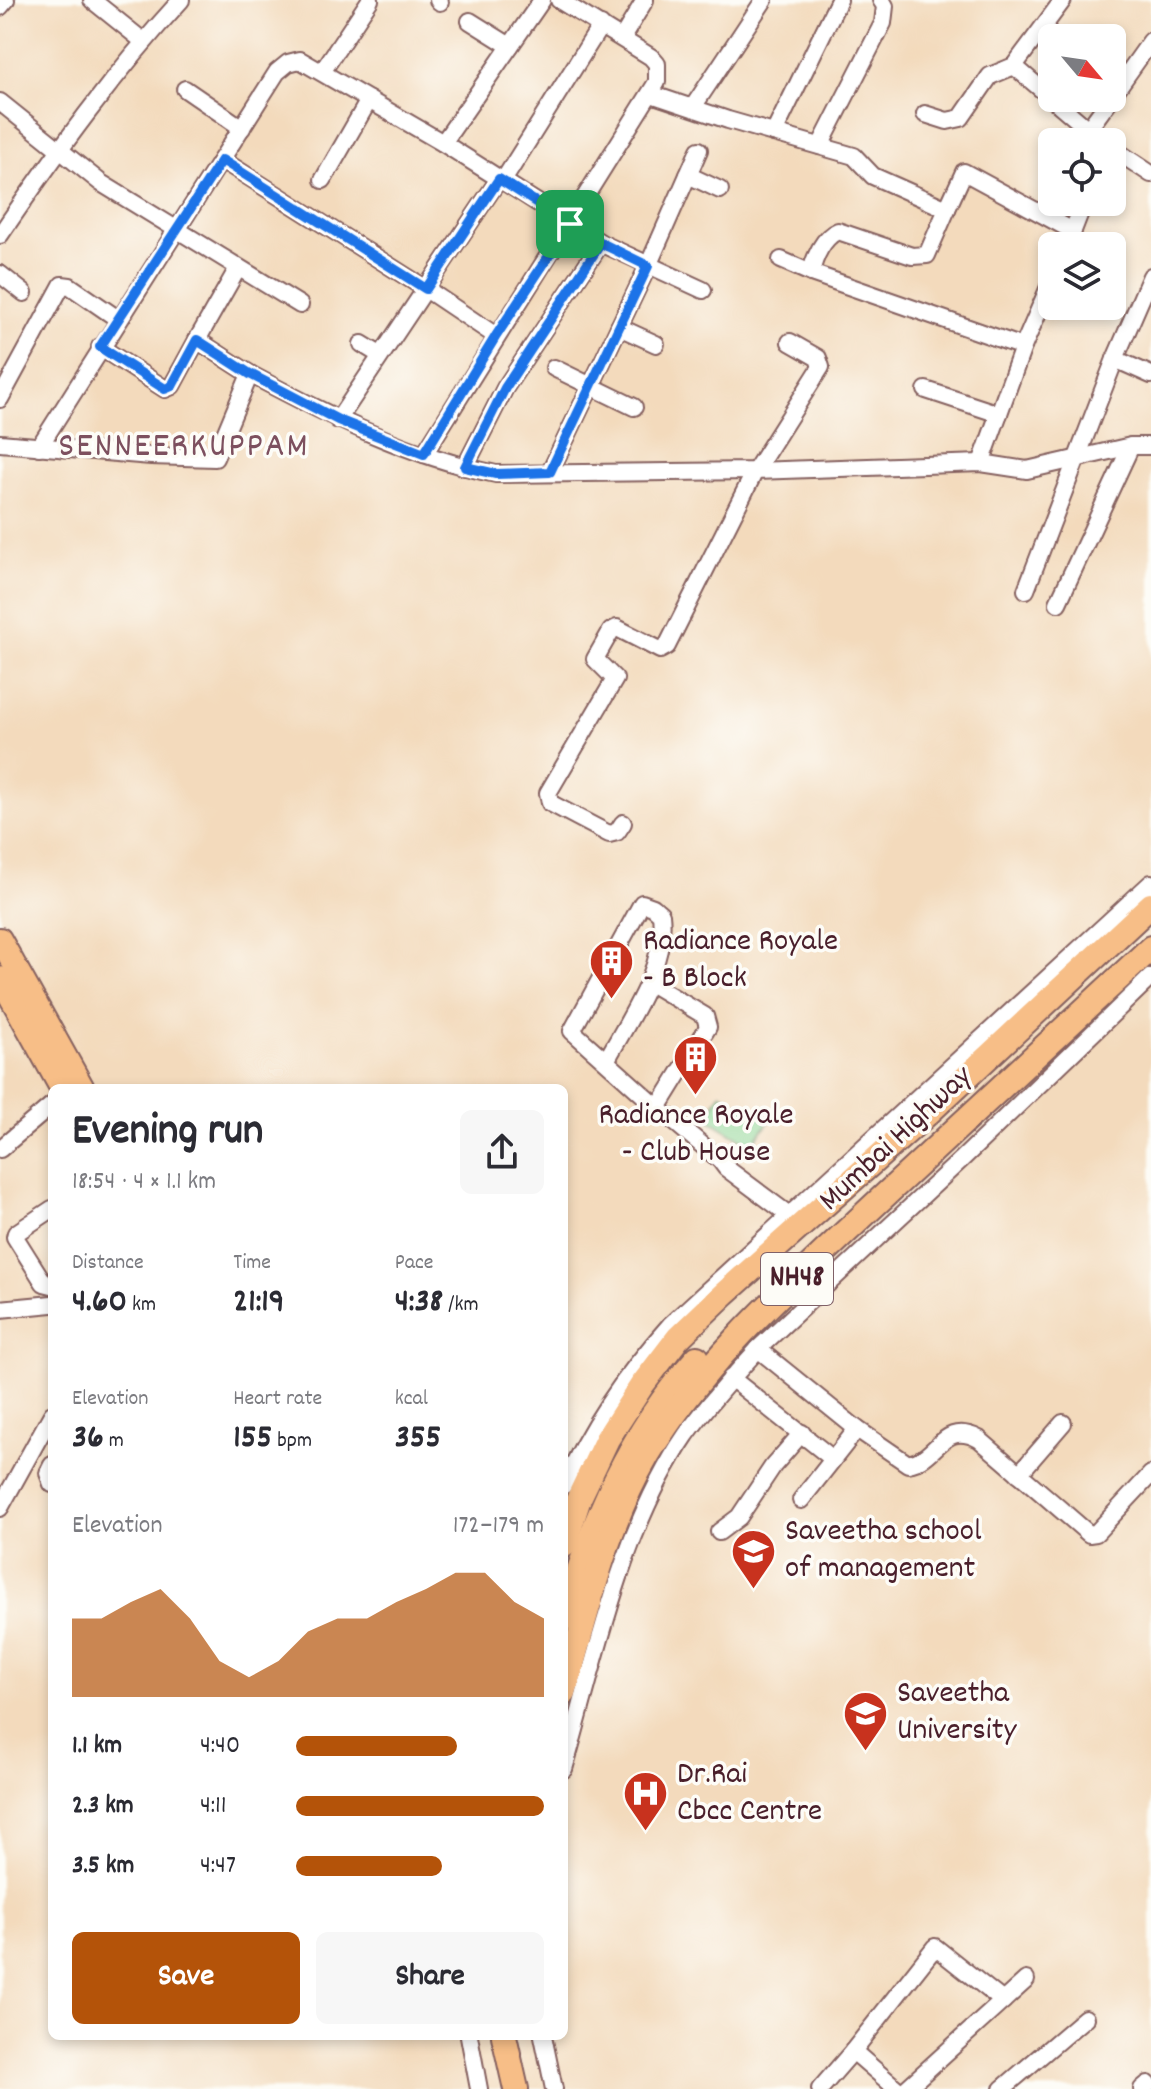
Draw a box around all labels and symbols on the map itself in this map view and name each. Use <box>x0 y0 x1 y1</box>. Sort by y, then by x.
north arrow <box>1038 24 1126 112</box>
pin <box>536 190 604 258</box>
district label: SENNEERKUPPAM <box>58 422 310 474</box>
place label: Radiance Royale - B Block <box>643 920 838 1003</box>
building icon: Radiance Royale - B Block <box>588 937 636 1000</box>
building icon: Radiance Royale - Club House <box>672 1034 720 1097</box>
street label: Mumbai Highway <box>810 1056 985 1224</box>
place label: Radiance Royale - Club House <box>598 1094 794 1177</box>
road number: NH48 <box>761 1253 833 1305</box>
place label: Saveetha school of management <box>785 1510 982 1593</box>
school or university icon: Saveetha school of management <box>730 1527 778 1590</box>
place label: Saveetha University <box>897 1672 1017 1755</box>
school or university icon: Saveetha University <box>842 1689 890 1752</box>
place label: Dr.Rai Cbcc Centre <box>677 1753 822 1836</box>
hospital icon: Dr.Rai Cbcc Centre <box>622 1770 670 1833</box>

